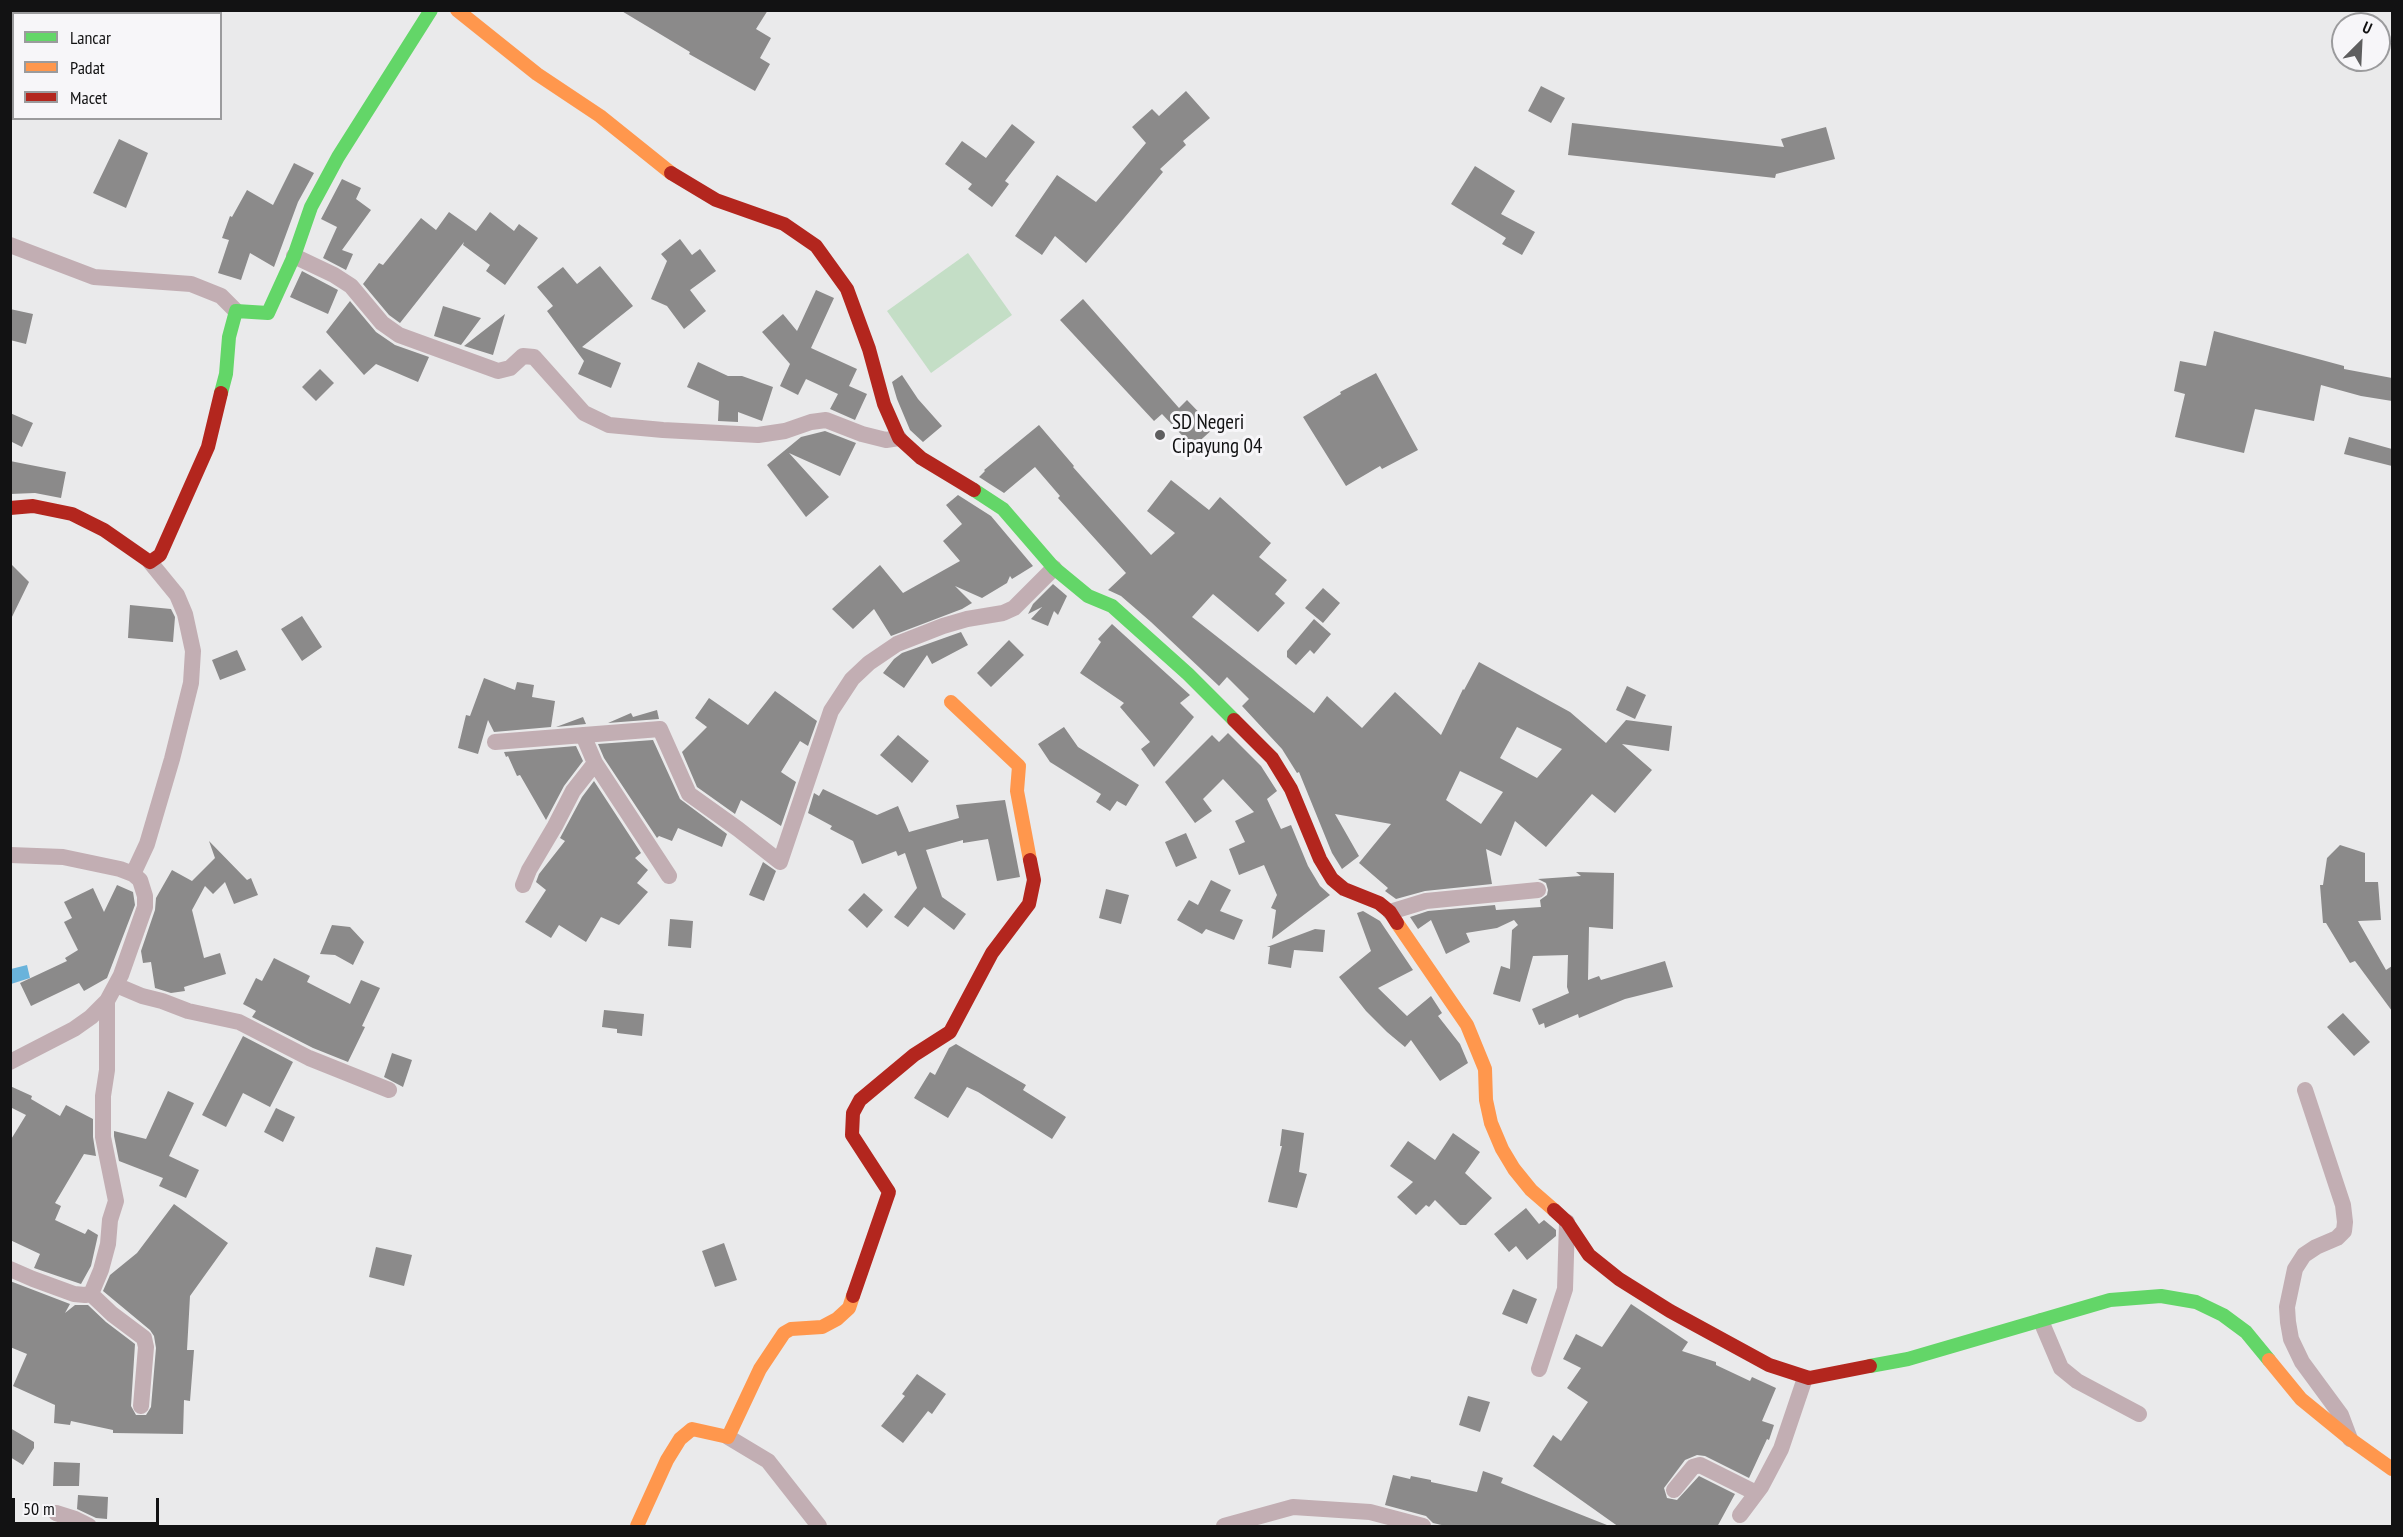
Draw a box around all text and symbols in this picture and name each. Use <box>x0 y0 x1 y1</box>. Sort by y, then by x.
legend <box>12 12 222 120</box>
north arrow <box>2331 12 2391 72</box>
text: U <box>2360 17 2375 38</box>
text: Lancar <box>70 26 111 49</box>
text: Padat <box>70 56 105 79</box>
text: Macet <box>70 86 107 109</box>
place label: SD Negeri Cipayung 04 <box>1172 410 1262 460</box>
marker: SD Negeri Cipayung 04 <box>1153 428 1167 442</box>
scale bar <box>15 1486 162 1524</box>
text: 50 m <box>23 1497 55 1520</box>

